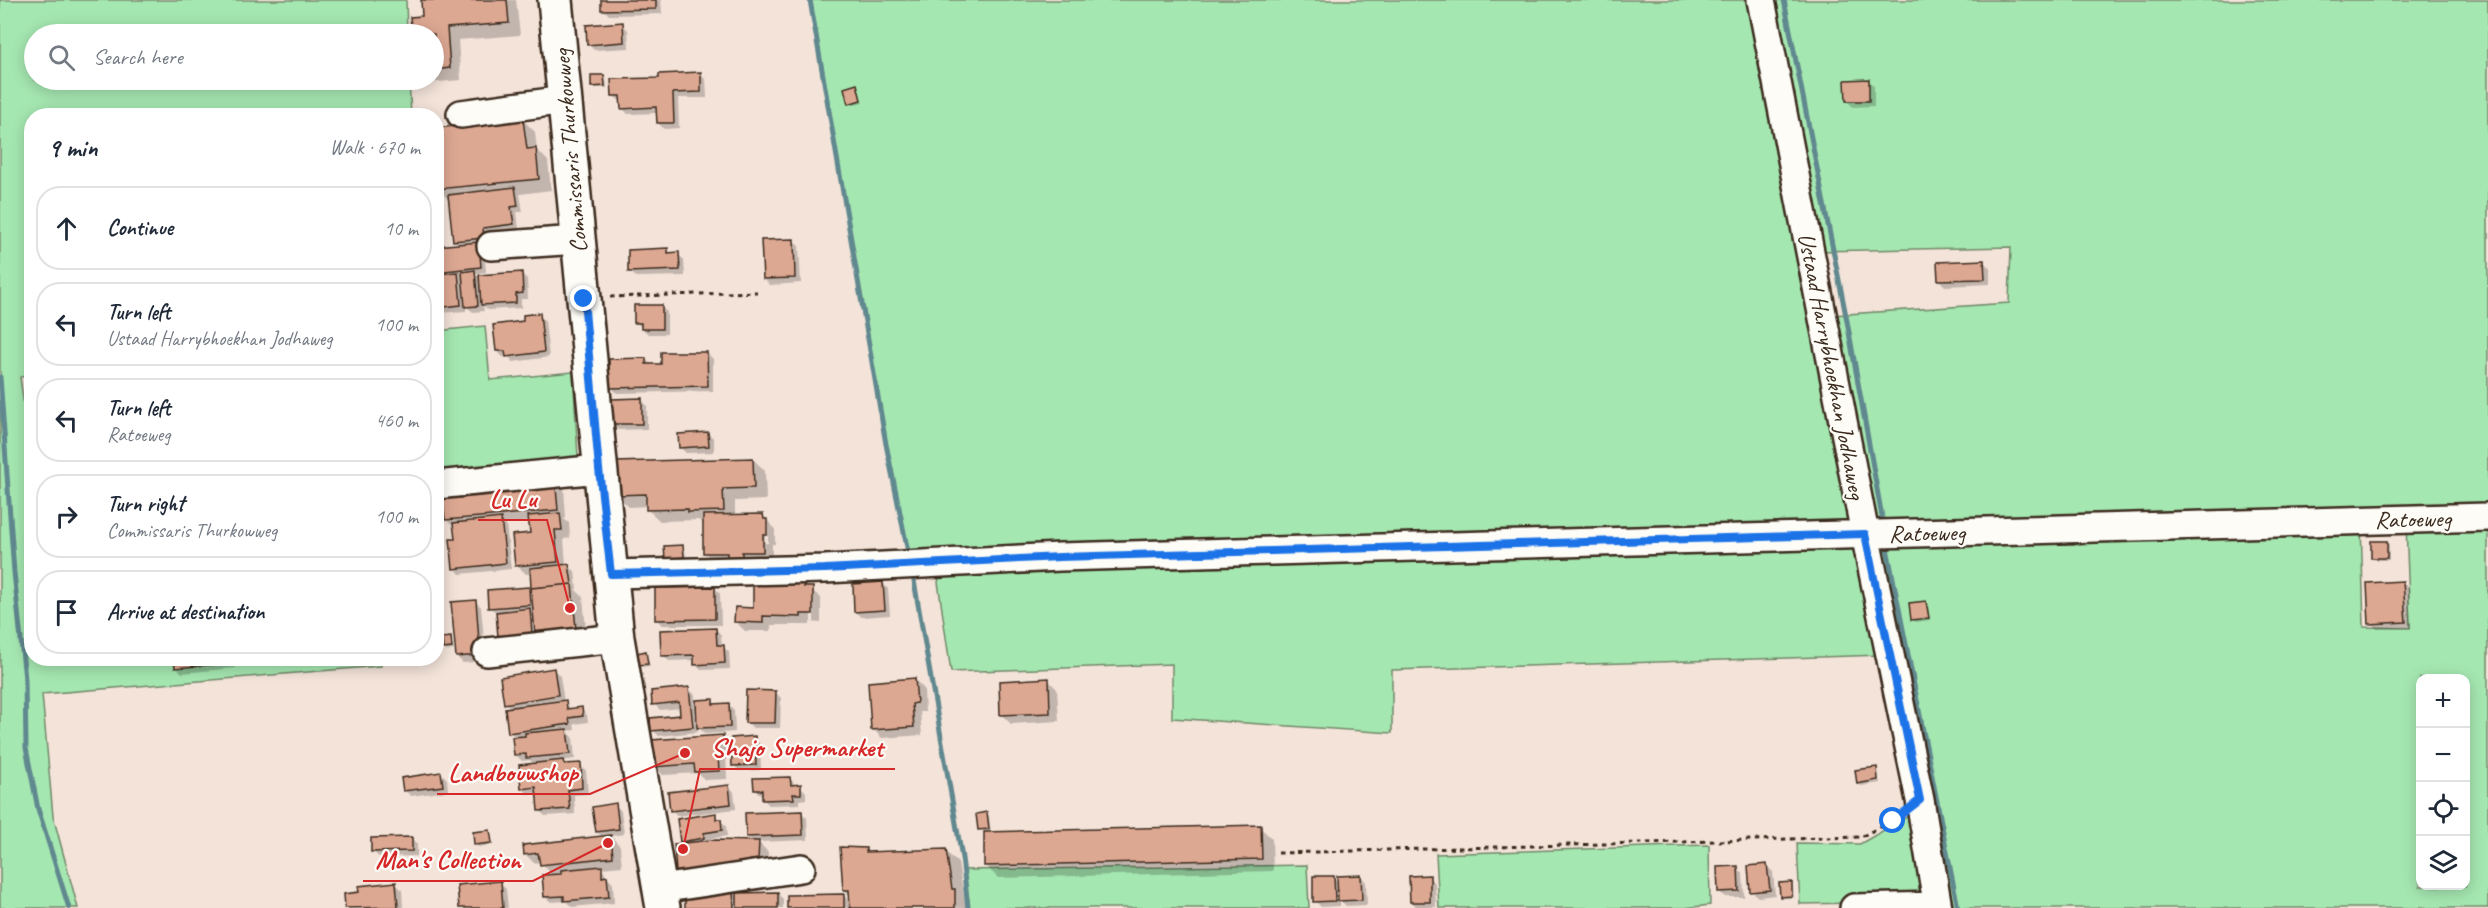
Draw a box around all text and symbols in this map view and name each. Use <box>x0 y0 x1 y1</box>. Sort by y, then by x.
search box <box>24 24 444 90</box>
icon: search <box>45 41 78 74</box>
text: Search here <box>93 43 183 71</box>
street label: Commissaris Thurkowweg <box>546 46 594 254</box>
text: 9 min <box>48 131 98 164</box>
text: Walk · 670 m <box>330 135 420 160</box>
icon: ahead <box>50 212 83 245</box>
text: Continue <box>107 214 173 242</box>
text: 10 m <box>384 216 418 241</box>
street label: Ustaad Harrybhoekhan Jodhaweg <box>1791 230 1873 503</box>
route end <box>570 285 596 311</box>
text: Turn left <box>107 298 171 326</box>
icon: left <box>50 308 83 341</box>
text: 100 m <box>375 312 418 337</box>
text: Ustaad Harrybhoekhan Jodhaweg <box>107 326 332 351</box>
text: Turn left <box>107 394 171 422</box>
icon: left <box>50 404 83 437</box>
text: 460 m <box>375 408 418 433</box>
text: Ratoeweg <box>107 422 170 447</box>
callout: Lu Lu <box>478 476 547 520</box>
text: Lu Lu <box>490 482 539 515</box>
text: Turn right <box>107 490 184 518</box>
icon: right <box>50 500 83 533</box>
street label: Ratoeweg <box>2375 503 2453 535</box>
text: 100 m <box>375 504 418 529</box>
street label: Ratoeweg <box>1889 517 1967 549</box>
text: Commissaris Thurkowweg <box>107 518 277 543</box>
icon: arrive <box>50 596 83 629</box>
text: Arrive at destination <box>107 598 264 626</box>
map controls <box>2416 674 2470 890</box>
button: + <box>2416 674 2470 728</box>
callout: Shajo Supermarket <box>700 725 895 769</box>
button: − <box>2416 728 2470 782</box>
text: Shajo Supermarket <box>711 731 886 764</box>
callout: Landbouwshop <box>437 750 590 794</box>
text: Landbouwshop <box>448 756 580 789</box>
button: locate <box>2416 782 2470 836</box>
route start <box>1879 807 1905 833</box>
button: layers <box>2416 836 2470 890</box>
callout: Man's Collection <box>363 837 533 881</box>
text: Man's Collection <box>375 843 523 876</box>

